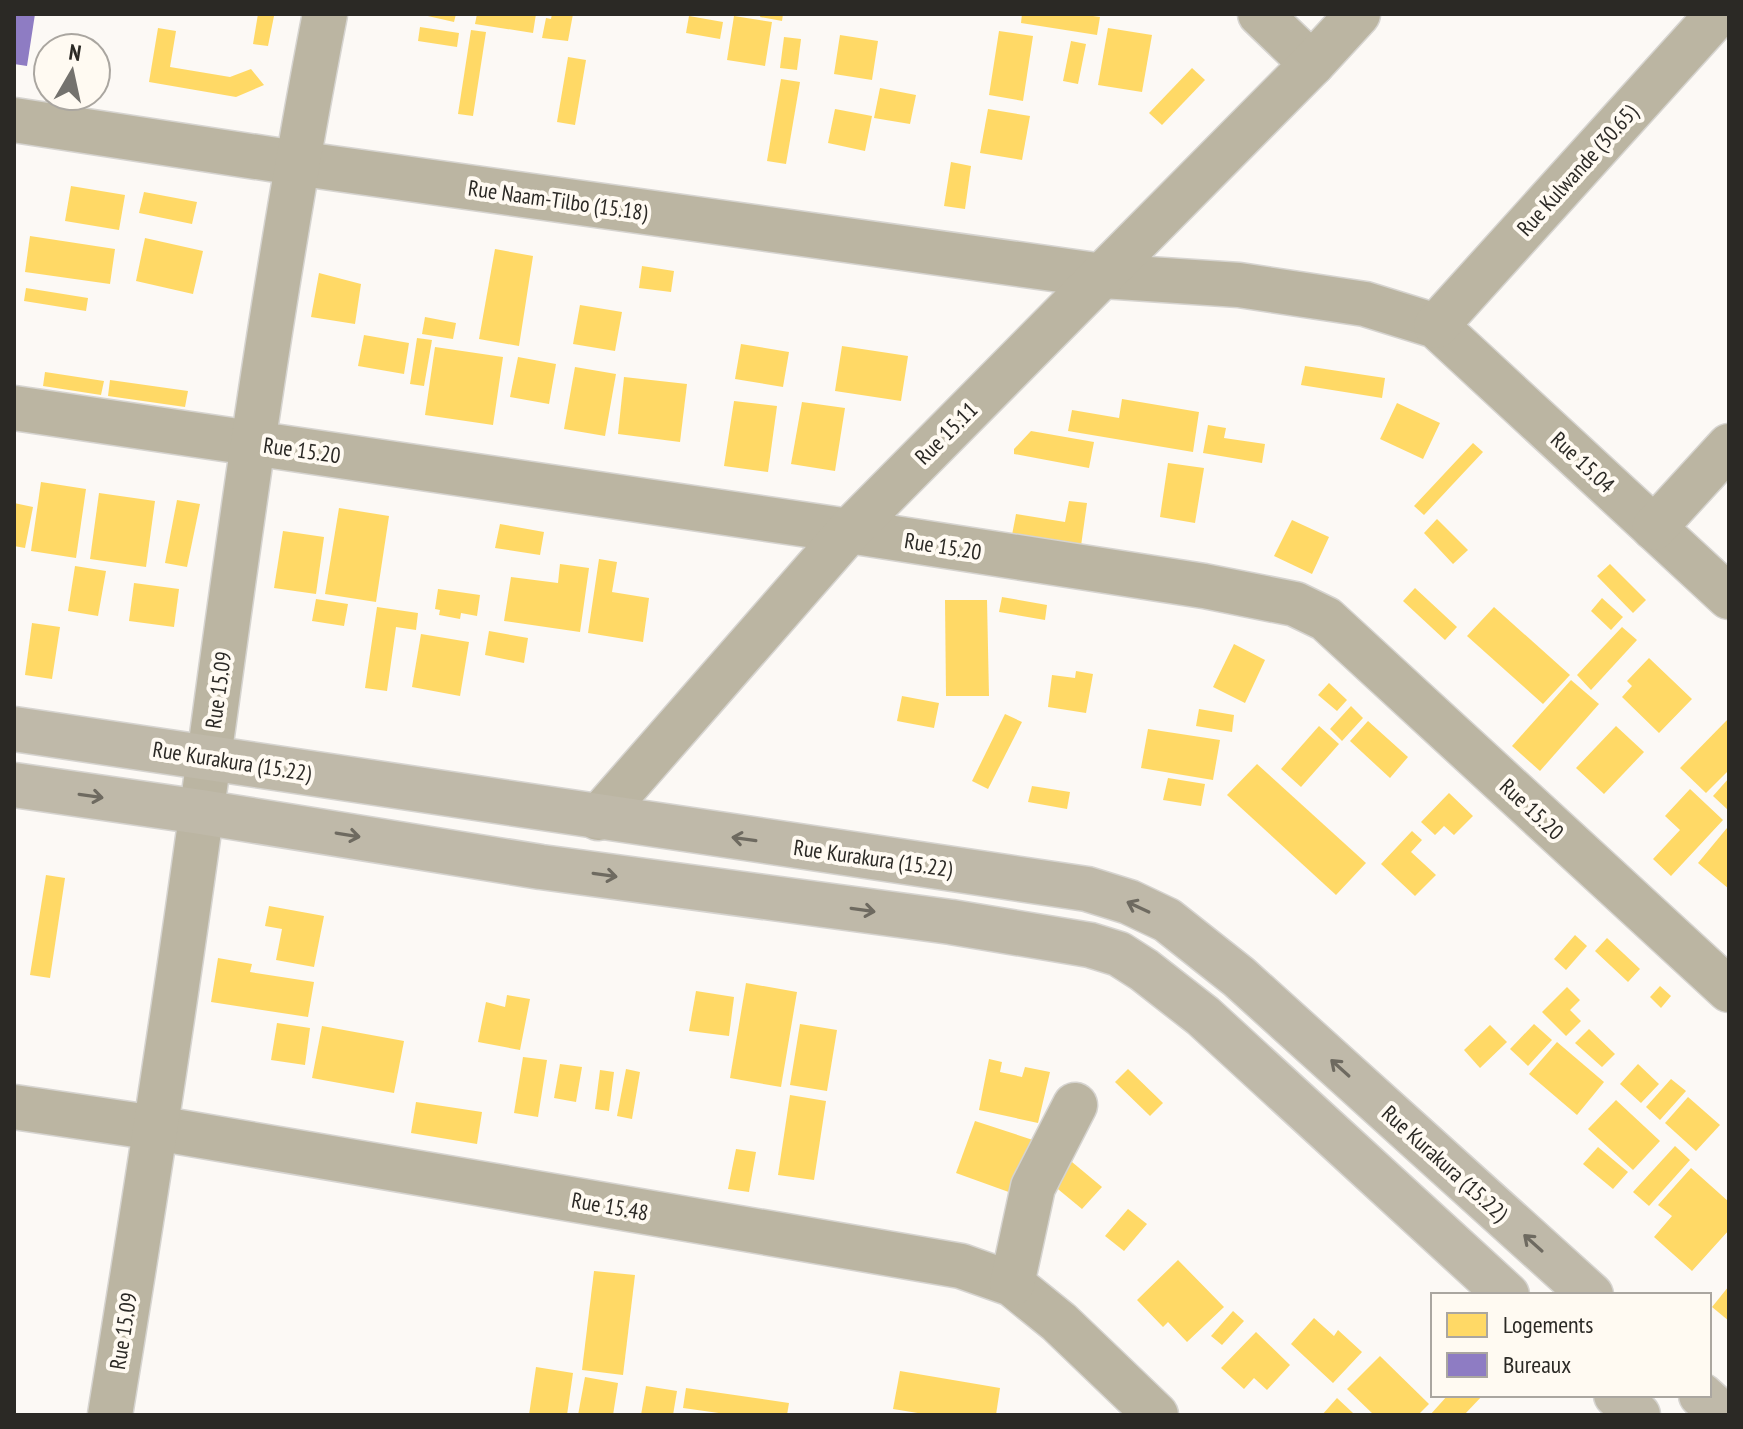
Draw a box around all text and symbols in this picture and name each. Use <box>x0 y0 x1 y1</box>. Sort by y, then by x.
north arrow <box>32 32 112 112</box>
text: N <box>67 37 83 67</box>
street label: Rue Kulwande (30.65) <box>1511 98 1644 242</box>
street label: Rue Naam-Tilbo (15.18) <box>467 174 650 227</box>
street label: Rue 15.11 <box>909 396 983 470</box>
street label: Rue 15.04 <box>1545 425 1621 499</box>
street label: Rue 15.20 <box>262 431 342 469</box>
street label: Rue 15.20 <box>903 526 983 566</box>
street label: Rue 15.09 <box>199 650 237 730</box>
street label: Rue Kurakura (15.22) <box>151 735 314 787</box>
street label: Rue 15.20 <box>1494 772 1570 846</box>
one-way arrow <box>78 789 103 804</box>
one-way arrow <box>335 829 360 844</box>
one-way arrow <box>732 831 758 846</box>
street label: Rue Kurakura (15.22) <box>792 833 955 883</box>
one-way arrow <box>592 868 617 883</box>
one-way arrow <box>1126 898 1150 913</box>
one-way arrow <box>850 903 875 918</box>
one-way arrow <box>1331 1059 1351 1077</box>
street label: Rue Kurakura (15.22) <box>1376 1099 1514 1228</box>
street label: Rue 15.48 <box>569 1185 651 1227</box>
one-way arrow <box>1523 1234 1543 1252</box>
street label: Rue 15.09 <box>103 1291 143 1371</box>
legend <box>1431 1293 1711 1397</box>
text: Logements <box>1503 1309 1593 1340</box>
text: Bureaux <box>1503 1349 1571 1380</box>

